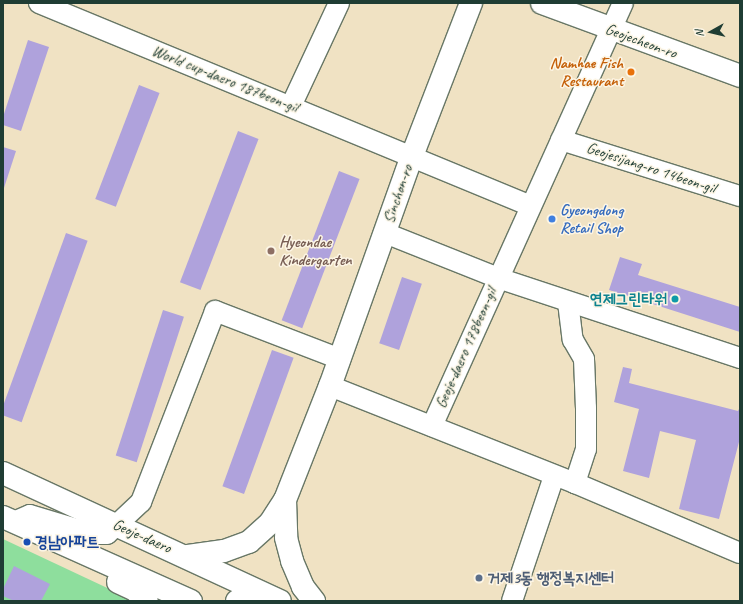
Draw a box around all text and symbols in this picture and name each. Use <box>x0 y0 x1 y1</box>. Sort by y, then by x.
north arrow <box>691 12 731 52</box>
street label: Geojecheon-ro <box>603 19 679 63</box>
text: N <box>692 29 707 38</box>
street label: World cup-daero 187beon-gil <box>149 41 301 117</box>
place label: Namhae Fish Restaurant <box>550 53 623 91</box>
marker: Namhae Fish Restaurant <box>626 67 636 77</box>
street label: Geojesijang-ro 14beon-gil <box>584 138 718 198</box>
street label: Sinchon-ro <box>379 162 417 226</box>
place label: Gyeongdong Retail Shop <box>560 200 623 238</box>
marker: Gyeongdong Retail Shop <box>547 214 557 224</box>
place label: Hyeondae Kindergarten <box>279 232 352 270</box>
marker: Hyeondae Kindergarten <box>266 246 276 256</box>
street label: Geoje-daero 178beon-gil <box>431 285 501 411</box>
place label: 연제그린타워 <box>590 289 667 309</box>
marker: 연제그린타워 <box>670 294 680 304</box>
street label: Geoje-daero <box>110 515 174 557</box>
place label: 경남아파트 <box>35 532 99 552</box>
marker: 경남아파트 <box>22 537 32 547</box>
place label: 거제3동 행정복지센터 <box>487 568 614 588</box>
marker: 거제3동 행정복지센터 <box>474 573 484 583</box>

